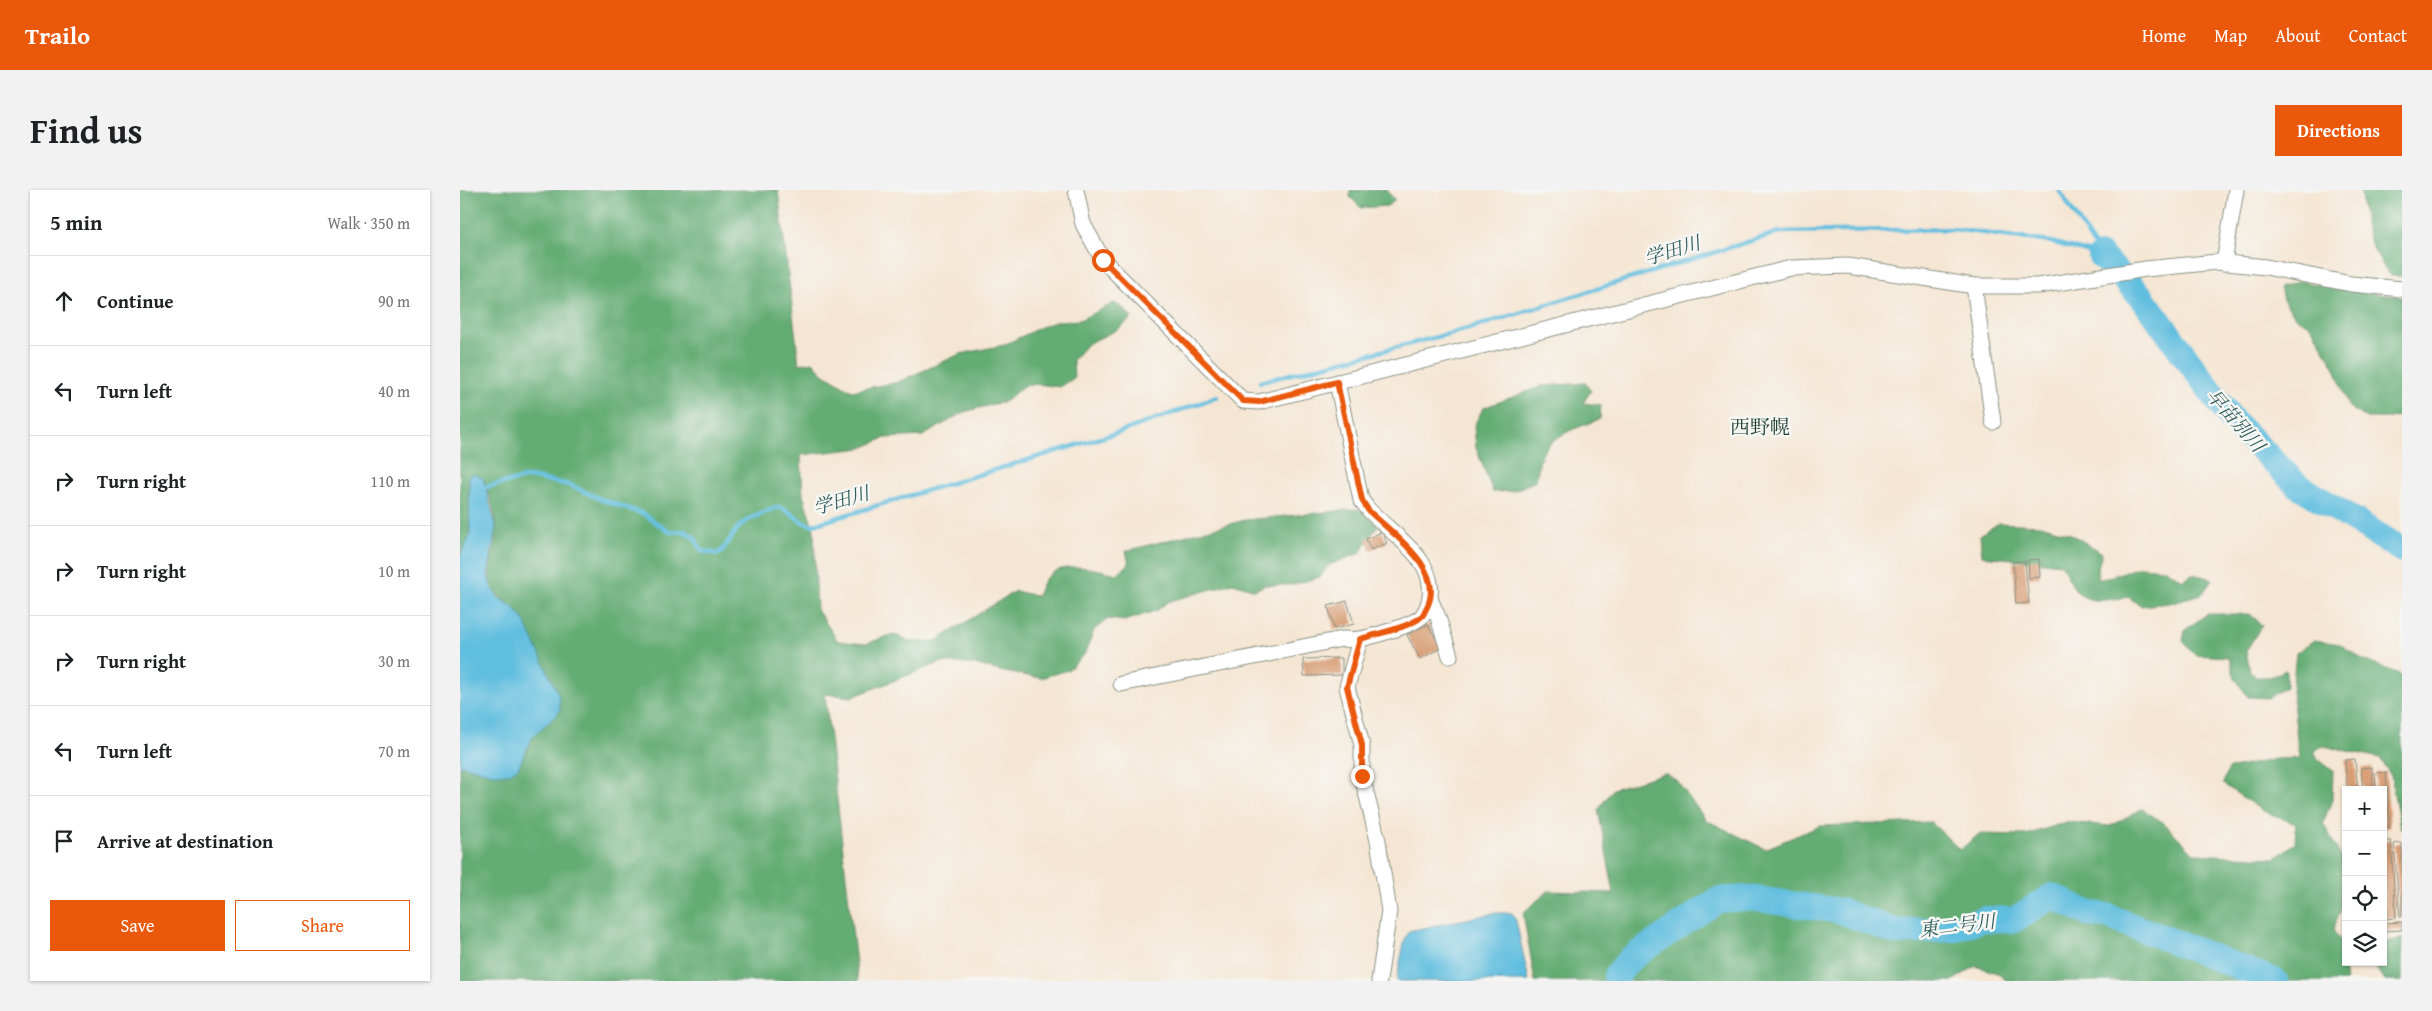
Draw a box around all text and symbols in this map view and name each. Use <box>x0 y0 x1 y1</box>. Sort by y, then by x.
text: Trailo <box>25 18 90 53</box>
text: Home <box>2142 22 2186 49</box>
text: Map <box>2214 22 2247 49</box>
text: About <box>2275 22 2321 49</box>
text: Contact <box>2349 22 2407 49</box>
text: Find us <box>30 105 143 156</box>
button: Directions <box>2275 105 2402 156</box>
text: 5 min <box>50 207 102 238</box>
text: Walk · 350 m <box>327 211 410 235</box>
water label: 学田川 <box>1641 228 1705 272</box>
route start <box>1092 249 1115 272</box>
icon: ahead <box>50 287 78 315</box>
text: Continue <box>97 287 174 315</box>
text: 90 m <box>378 289 410 313</box>
icon: left <box>50 377 78 405</box>
text: Turn left <box>97 377 172 405</box>
text: 40 m <box>378 379 410 403</box>
water label: 早苗別川 <box>2200 382 2273 459</box>
district label: 西野幌 <box>1730 412 1790 441</box>
icon: right <box>50 467 78 495</box>
text: Turn right <box>97 467 186 495</box>
text: 110 m <box>370 469 410 493</box>
water label: 学田川 <box>810 478 874 521</box>
icon: right <box>50 557 78 585</box>
text: Turn right <box>97 557 186 585</box>
text: 10 m <box>378 559 410 583</box>
icon: right <box>50 647 78 675</box>
text: Turn right <box>97 647 186 675</box>
text: 30 m <box>378 649 410 673</box>
icon: left <box>50 737 78 765</box>
text: Turn left <box>97 737 172 765</box>
text: 70 m <box>378 739 410 763</box>
route end <box>1351 765 1374 788</box>
map controls <box>2342 786 2387 966</box>
button: + <box>2342 786 2387 831</box>
icon: arrive <box>50 827 78 855</box>
text: Arrive at destination <box>97 827 273 855</box>
button: − <box>2342 831 2387 876</box>
button: locate <box>2342 876 2387 921</box>
button: Save <box>50 900 225 951</box>
button: Share <box>235 900 410 951</box>
water label: 東二号川 <box>1918 906 1998 944</box>
button: layers <box>2342 921 2387 966</box>

